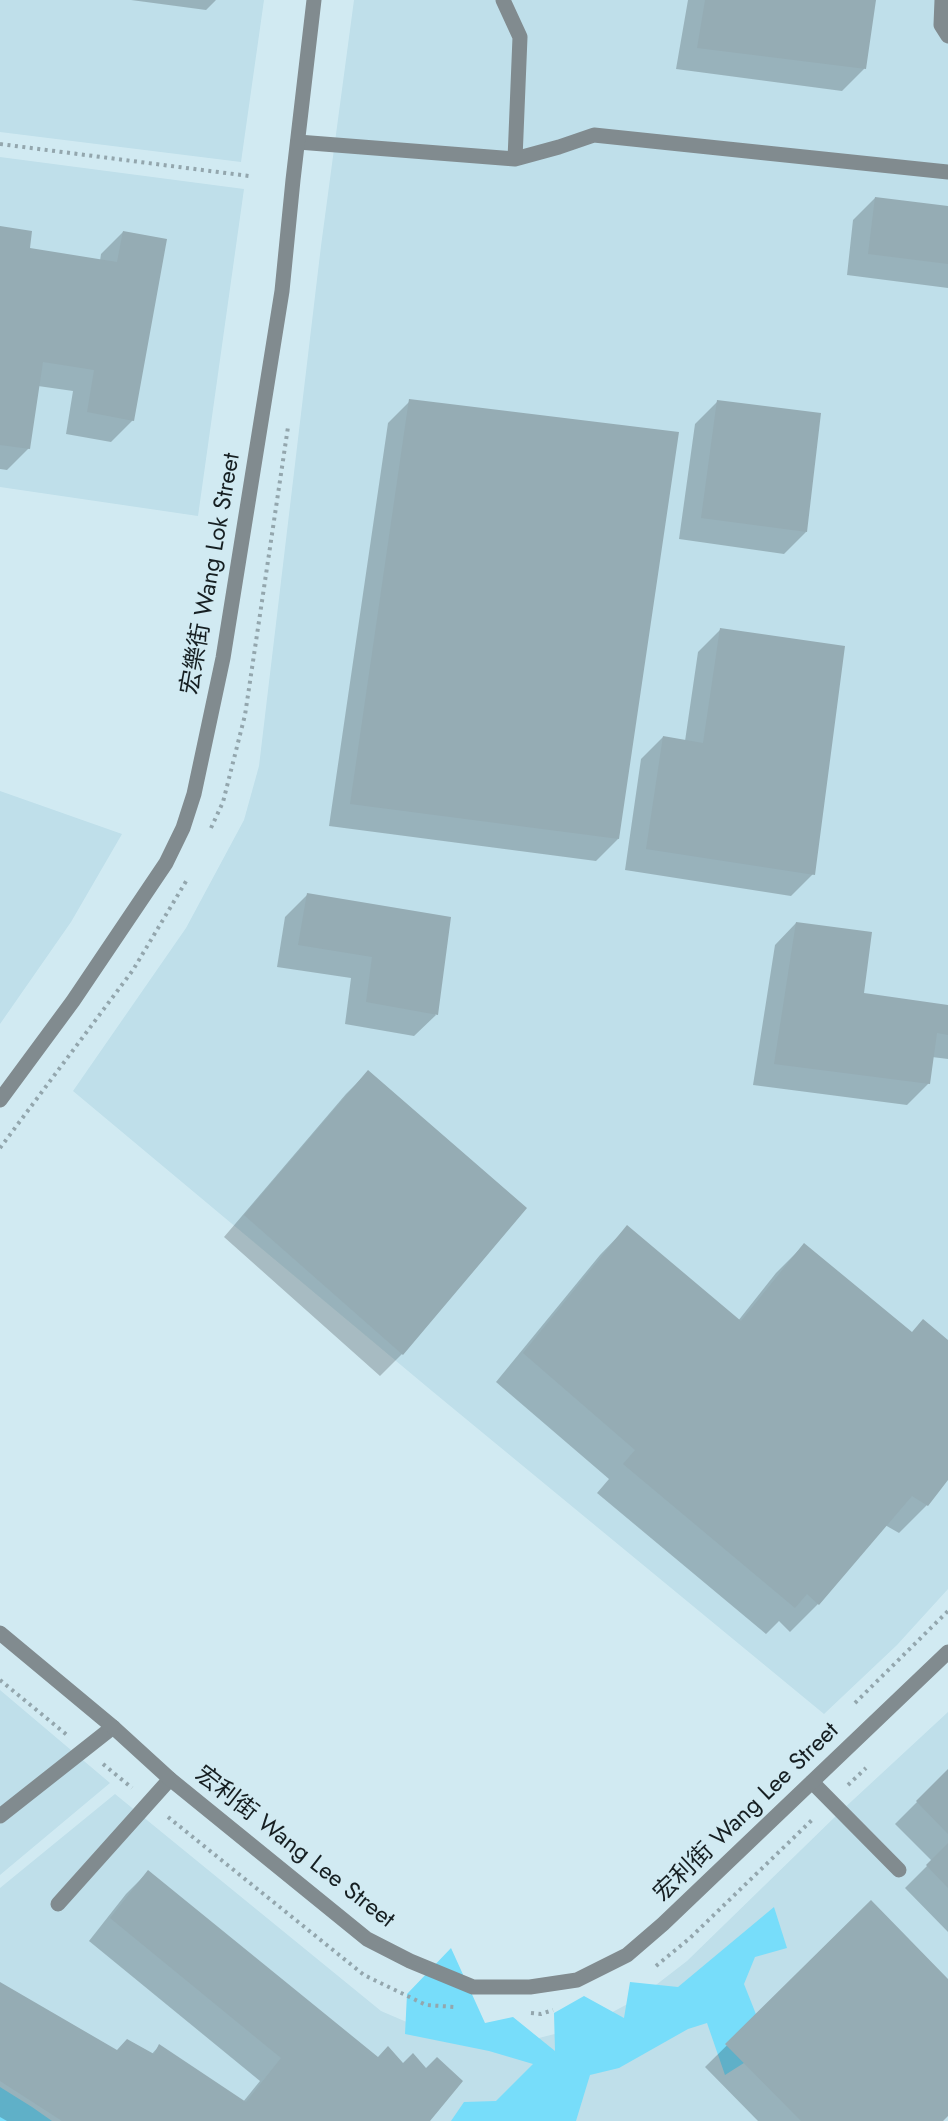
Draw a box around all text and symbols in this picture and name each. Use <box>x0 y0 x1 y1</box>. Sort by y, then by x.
street label: 宏樂街 Wang Lok Street <box>177 451 247 697</box>
street label: 宏利街 Wang Lee Street <box>649 1717 845 1909</box>
street label: 宏利街 Wang Lee Street <box>188 1761 400 1935</box>

